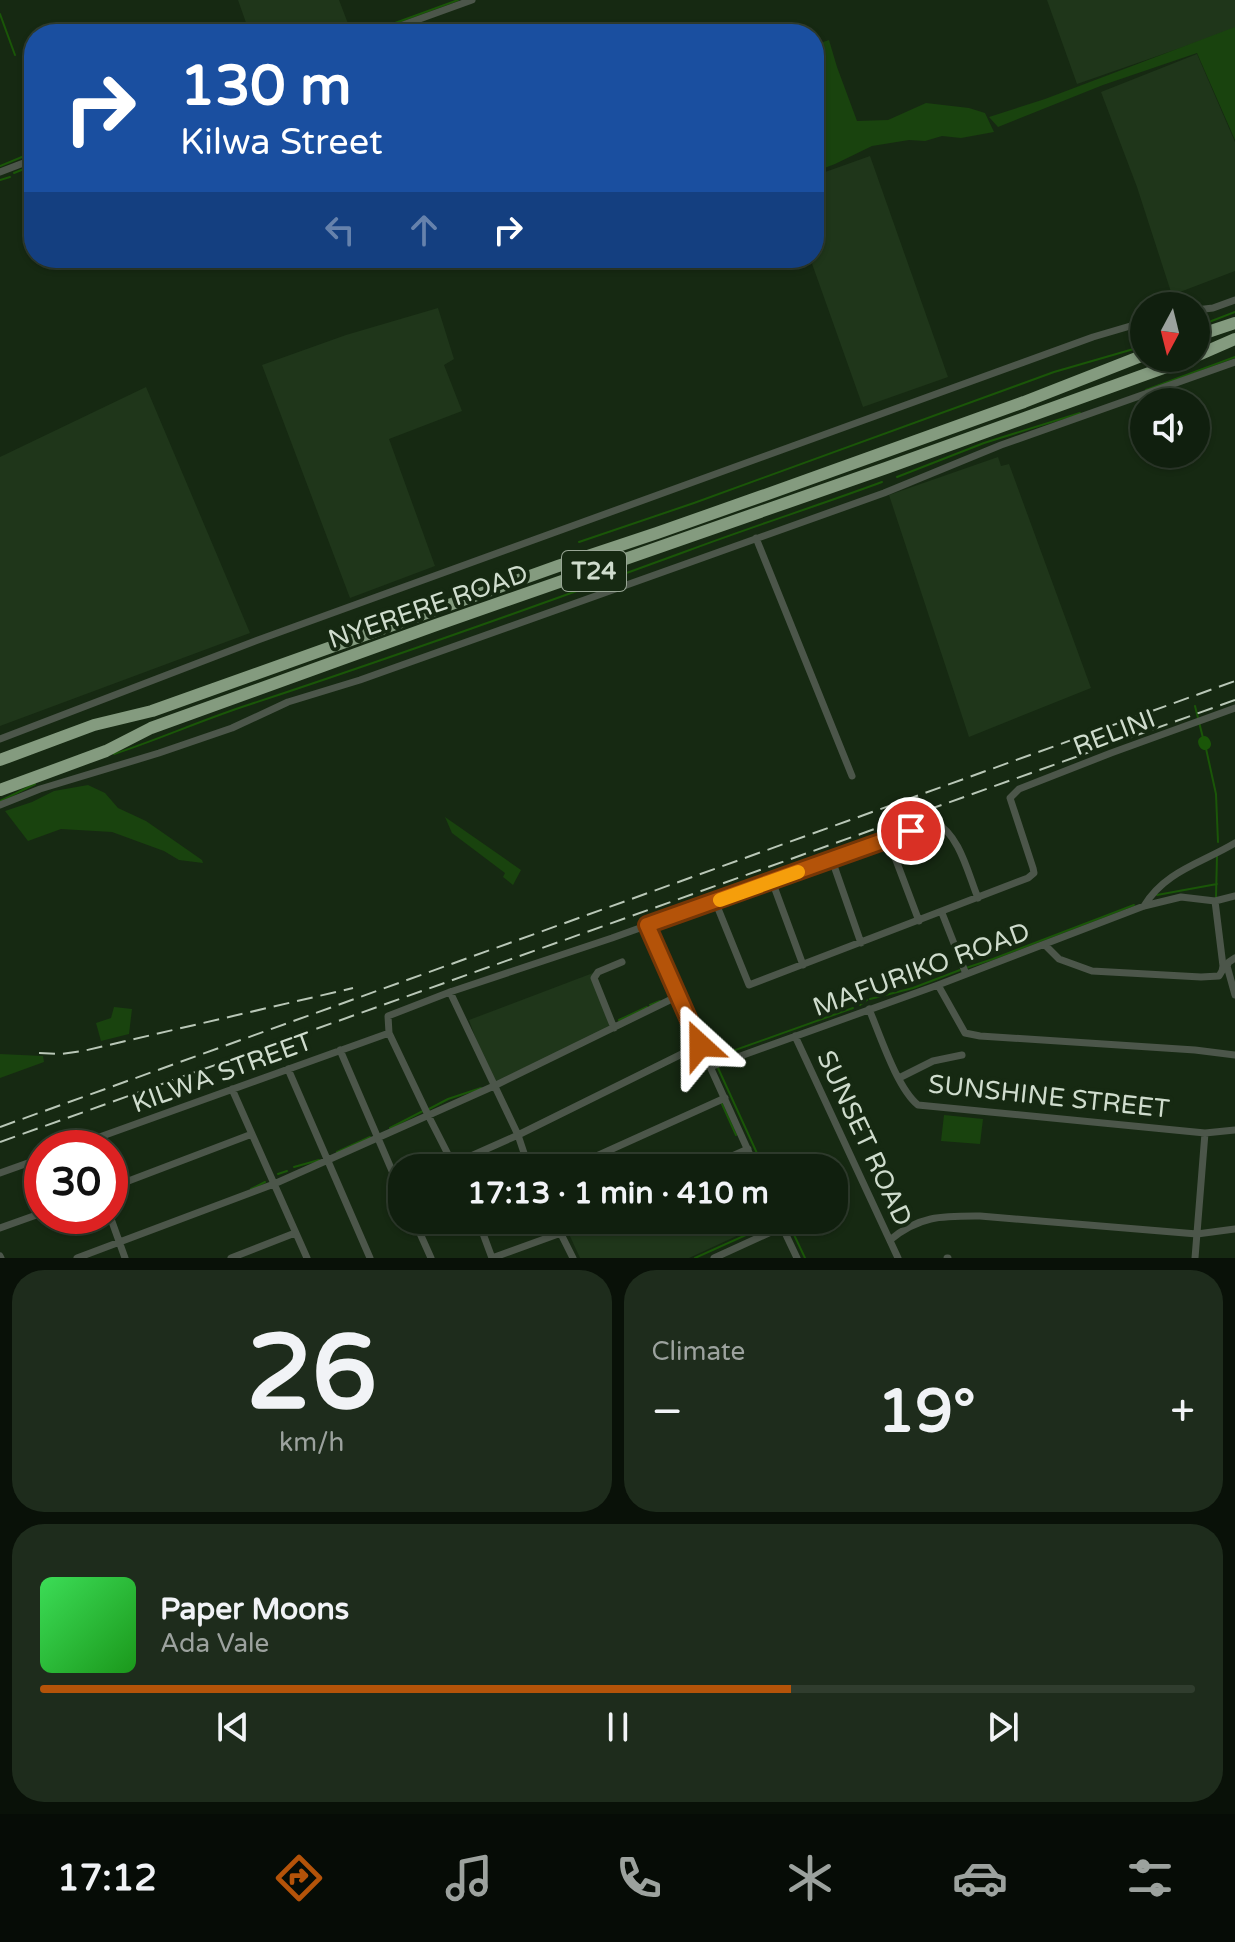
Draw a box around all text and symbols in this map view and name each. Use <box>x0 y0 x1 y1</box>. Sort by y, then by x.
text: 130 m <box>180 53 351 120</box>
icon: right <box>48 56 152 160</box>
text: Kilwa Street <box>180 121 383 164</box>
icon: left <box>318 208 362 252</box>
icon: ahead <box>402 208 446 252</box>
icon: right <box>486 208 530 252</box>
north arrow <box>1130 292 1210 372</box>
map controls <box>1130 292 1210 468</box>
button: sound <box>1130 388 1210 468</box>
road number: T24 <box>562 551 626 591</box>
street label: NYERERE ROAD <box>324 558 532 655</box>
street label: RELINI <box>1069 703 1160 762</box>
pin <box>877 797 945 865</box>
icon: arrive <box>889 809 933 853</box>
street label: MAFURIKO ROAD <box>808 916 1034 1023</box>
position arrow <box>658 1003 742 1087</box>
street label: KILWA STREET <box>128 1025 317 1119</box>
street label: SUNSET ROAD <box>810 1046 919 1231</box>
street label: SUNSHINE STREET <box>927 1068 1171 1125</box>
speed limit sign: 30 <box>24 1130 128 1234</box>
text: 17:13 · 1 min · 410 m <box>467 1175 769 1212</box>
text: 26 <box>246 1312 377 1437</box>
text: Climate <box>652 1336 745 1367</box>
text: 19° <box>878 1376 976 1448</box>
text: − <box>652 1386 683 1439</box>
text: + <box>1170 1386 1195 1439</box>
text: km/h <box>279 1427 344 1458</box>
text: Paper Moons <box>160 1591 349 1628</box>
text: Ada Vale <box>160 1628 269 1659</box>
icon: previous <box>211 1705 255 1749</box>
icon: pause <box>596 1705 640 1749</box>
icon: next <box>981 1705 1025 1749</box>
icon: directions <box>271 1850 327 1906</box>
icon: music <box>441 1850 497 1906</box>
icon: phone <box>611 1850 667 1906</box>
icon: climate <box>782 1850 838 1906</box>
icon: car <box>952 1850 1008 1906</box>
icon: filters <box>1122 1850 1178 1906</box>
text: 17:12 <box>57 1857 157 1900</box>

